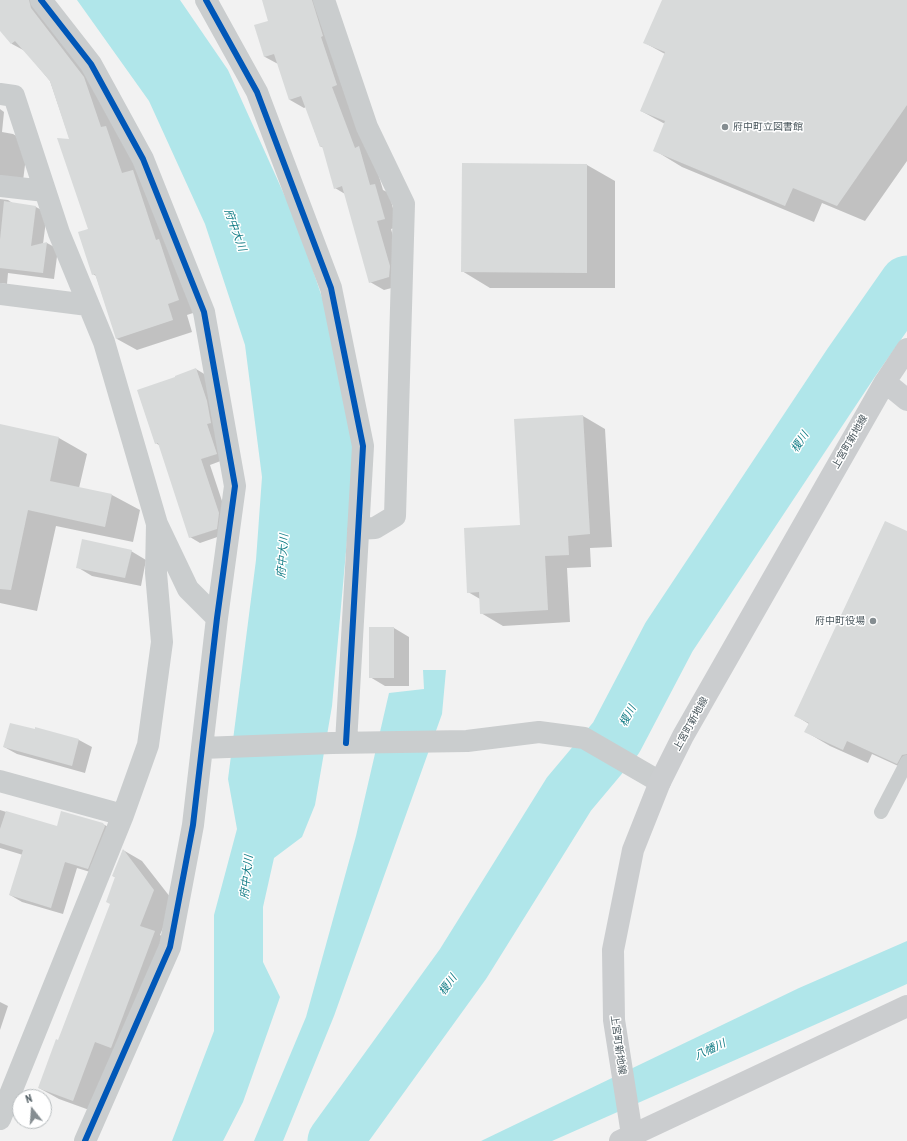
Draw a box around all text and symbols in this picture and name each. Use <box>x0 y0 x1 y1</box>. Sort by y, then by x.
place label: 府中町立図書館 <box>733 121 803 133</box>
marker: 府中町立図書館 <box>720 122 730 132</box>
water label: 府中大川 <box>221 207 249 253</box>
street label: 上宮町新地線 <box>830 413 870 471</box>
water label: 榎川 <box>788 429 812 455</box>
water label: 府中大川 <box>275 534 291 578</box>
place label: 府中町役場 <box>815 615 865 627</box>
marker: 府中町役場 <box>868 616 878 626</box>
street label: 上宮町新地線 <box>671 695 711 753</box>
water label: 榎川 <box>617 703 639 729</box>
water label: 府中大川 <box>238 854 256 900</box>
water label: 榎川 <box>436 972 460 998</box>
street label: 上宮町新地線 <box>608 1014 628 1076</box>
water label: 八幡川 <box>692 1037 728 1063</box>
north arrow <box>12 1089 52 1129</box>
text: N <box>24 1091 34 1106</box>

